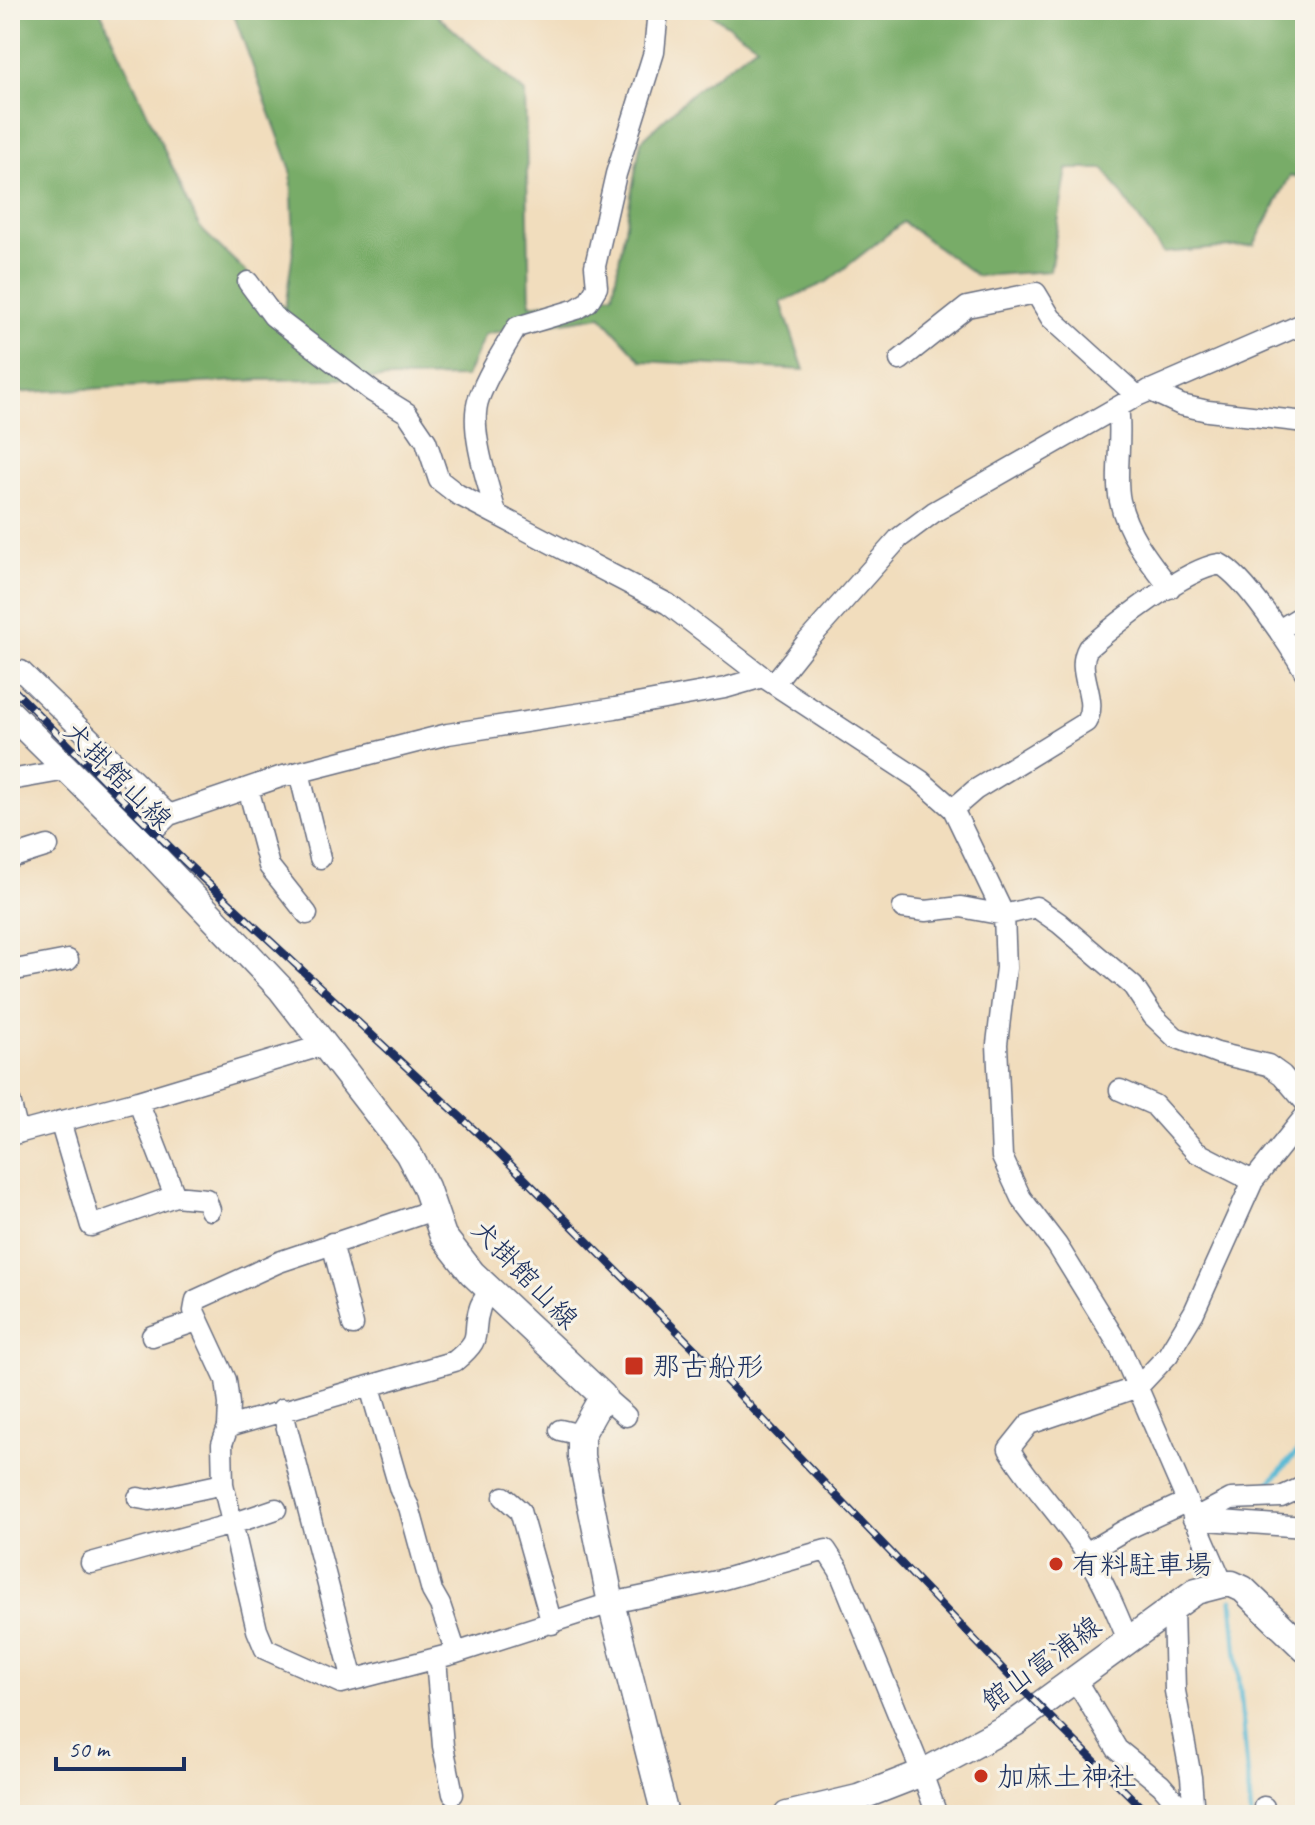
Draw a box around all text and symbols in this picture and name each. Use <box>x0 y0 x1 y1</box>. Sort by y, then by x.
street label: 犬掛館山線 <box>56 713 180 837</box>
street label: 犬掛館山線 <box>464 1211 586 1337</box>
place label: 那古船形 <box>652 1349 764 1384</box>
marker: 那古船形 <box>623 1355 645 1377</box>
place label: 有料駐車場 <box>1072 1547 1212 1582</box>
marker: 有料駐車場 <box>1047 1555 1065 1573</box>
street label: 館山富浦線 <box>974 1608 1108 1718</box>
scale bar <box>56 1721 184 1771</box>
text: 50 m <box>68 1734 111 1764</box>
place label: 加麻土神社 <box>997 1759 1137 1794</box>
marker: 加麻土神社 <box>972 1767 990 1785</box>

